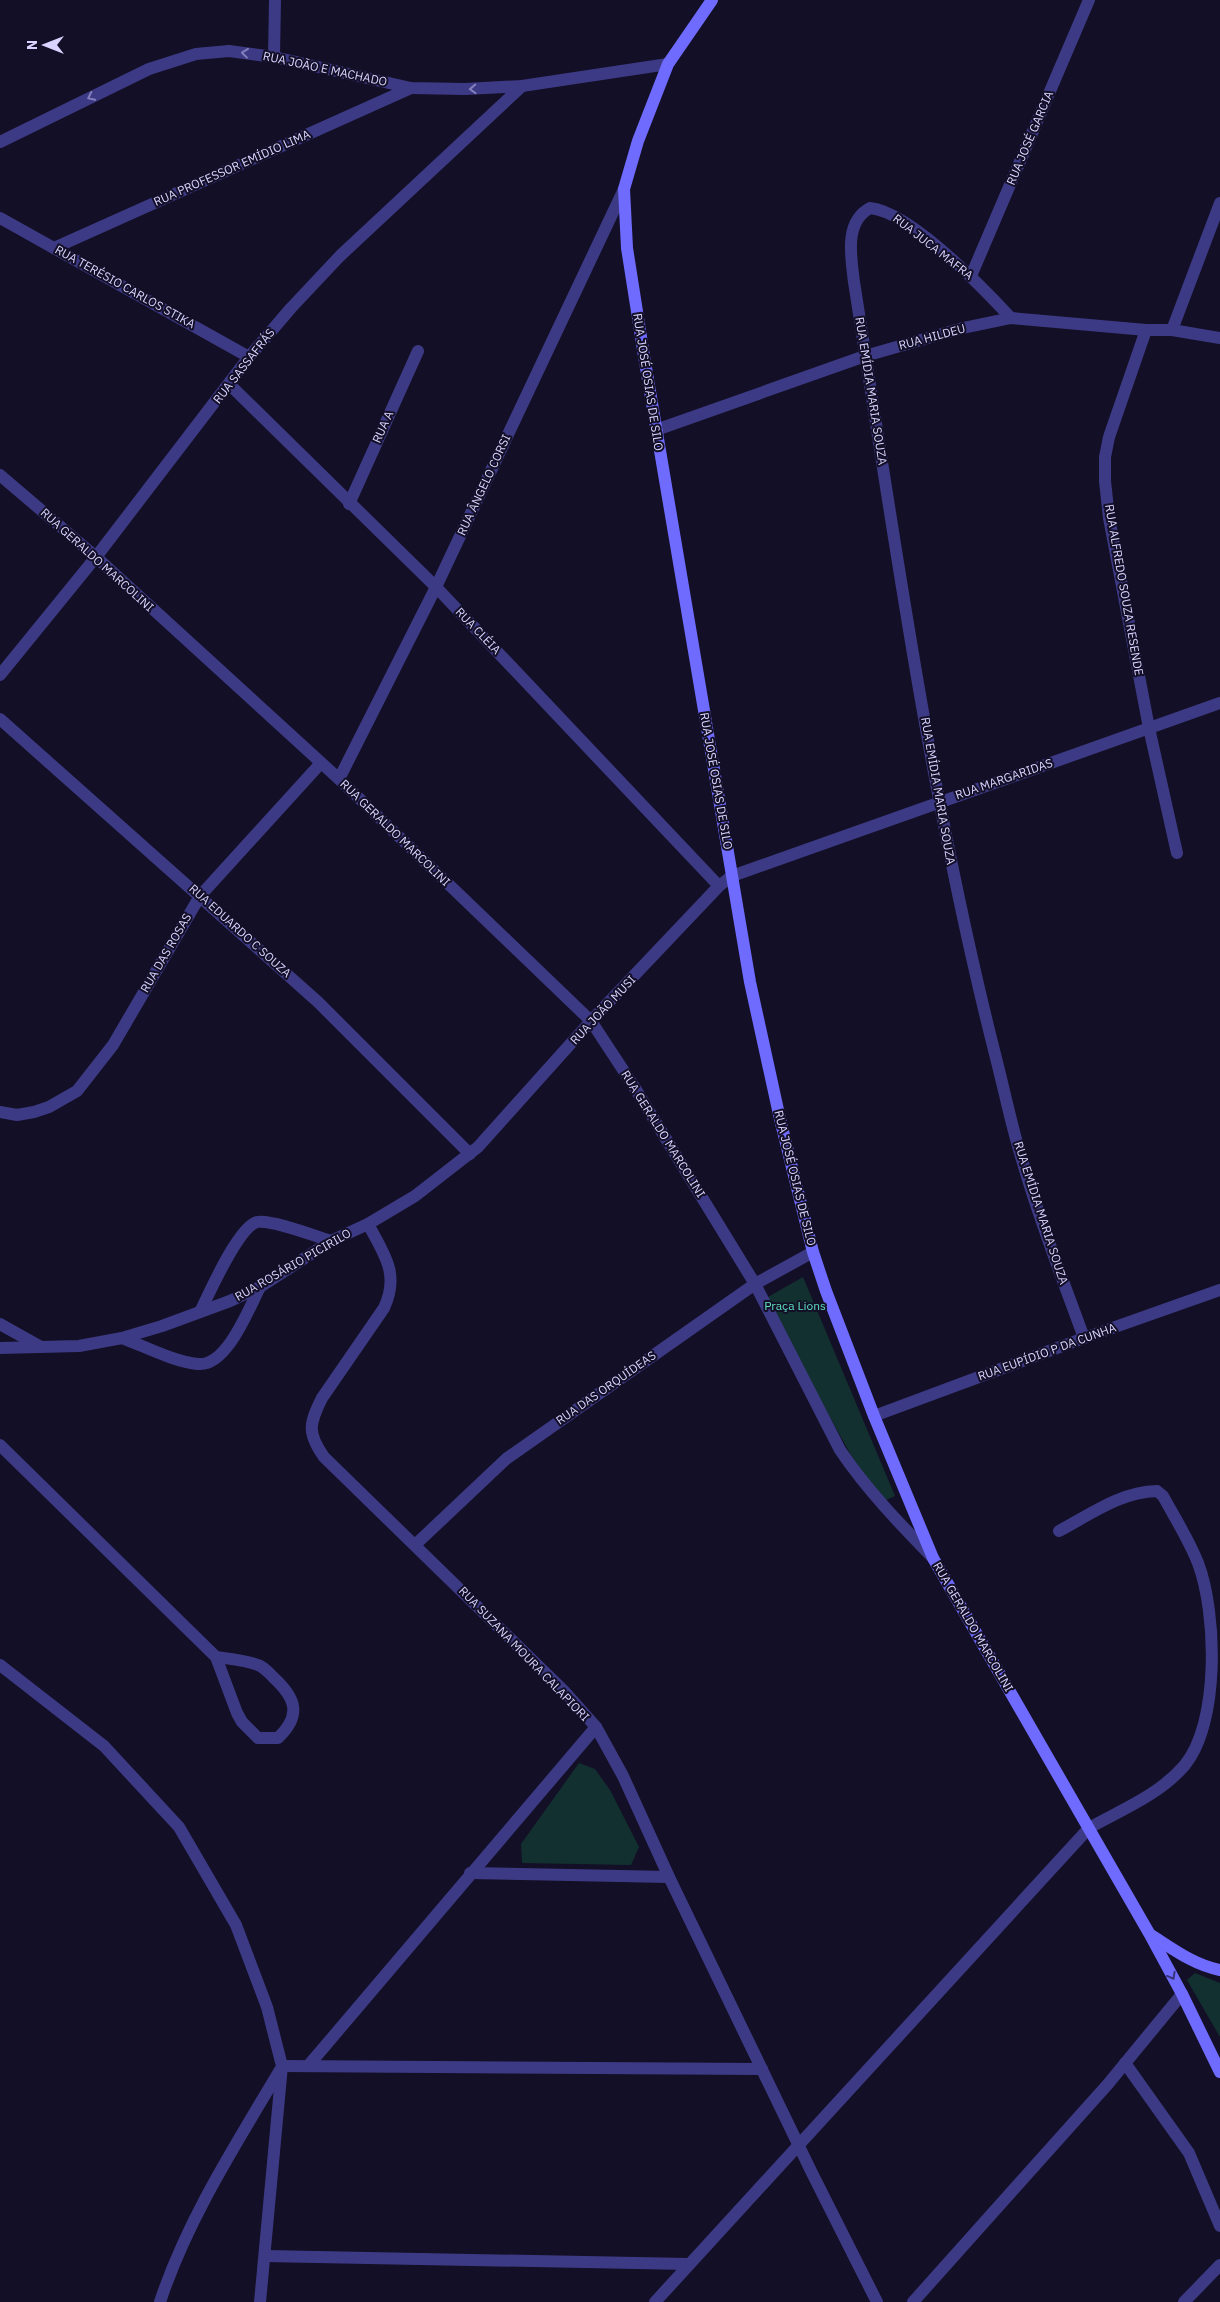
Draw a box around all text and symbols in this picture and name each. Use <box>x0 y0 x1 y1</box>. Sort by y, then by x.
north arrow <box>20 20 70 70</box>
text: N <box>23 40 41 50</box>
one-way arrow <box>240 48 248 59</box>
street label: RUA JOÃO E MACHADO <box>262 48 389 89</box>
one-way arrow <box>469 83 477 94</box>
street label: RUA JOSÉ GARCIA <box>1003 88 1056 187</box>
one-way arrow <box>87 90 96 101</box>
street label: RUA PROFESSOR EMÍDIO LIMA <box>151 126 313 209</box>
street label: RUA JUCA MAFRA <box>890 211 977 283</box>
street label: RUA TERÉSIO CARLOS STIKA <box>52 242 198 332</box>
street label: RUA JOSÉ OSIAS DE SILO <box>630 312 667 452</box>
street label: RUA EMÍDIA MARIA SOUZA <box>852 316 891 466</box>
street label: RUA HILDEU <box>897 320 967 353</box>
street label: RUA SASSAFRÁS <box>210 325 278 406</box>
street label: RUA A <box>369 408 396 445</box>
street label: RUA ÂNGELO CORSI <box>454 432 514 538</box>
street label: RUA ALFREDO SOUZA RESENDE <box>1102 503 1147 677</box>
street label: RUA GERALDO MARCOLINI <box>38 505 157 615</box>
street label: RUA CLÉIA <box>452 604 504 657</box>
street label: RUA JOSÉ OSIAS DE SILO <box>697 711 736 851</box>
street label: RUA EMÍDIA MARIA SOUZA <box>918 716 959 866</box>
street label: RUA MARGARIDAS <box>953 755 1055 802</box>
street label: RUA GERALDO MARCOLINI <box>337 776 454 889</box>
street label: RUA EDUARDO C SOUZA <box>186 881 295 981</box>
street label: RUA DAS ROSAS <box>137 910 194 995</box>
street label: RUA JOÃO MUSI <box>567 972 639 1047</box>
street label: RUA GERALDO MARCOLINI <box>618 1067 709 1200</box>
street label: RUA JOSÉ OSIAS DE SILO <box>771 1109 820 1247</box>
street label: RUA EMÍDIA MARIA SOUZA <box>1011 1139 1072 1287</box>
street label: RUA ROSÁRIO PICIRILO <box>232 1225 353 1304</box>
park label: Praça Lions <box>764 1298 826 1313</box>
street label: RUA EUPÍDIO P DA CUNHA <box>976 1319 1118 1384</box>
street label: RUA DAS ORQUÍDEAS <box>553 1347 659 1428</box>
street label: RUA GERALDO MARCOLINI <box>930 1559 1017 1694</box>
street label: RUA SUZANA MOURA CALAPIORI <box>456 1583 593 1724</box>
one-way arrow <box>1166 1971 1176 1980</box>

